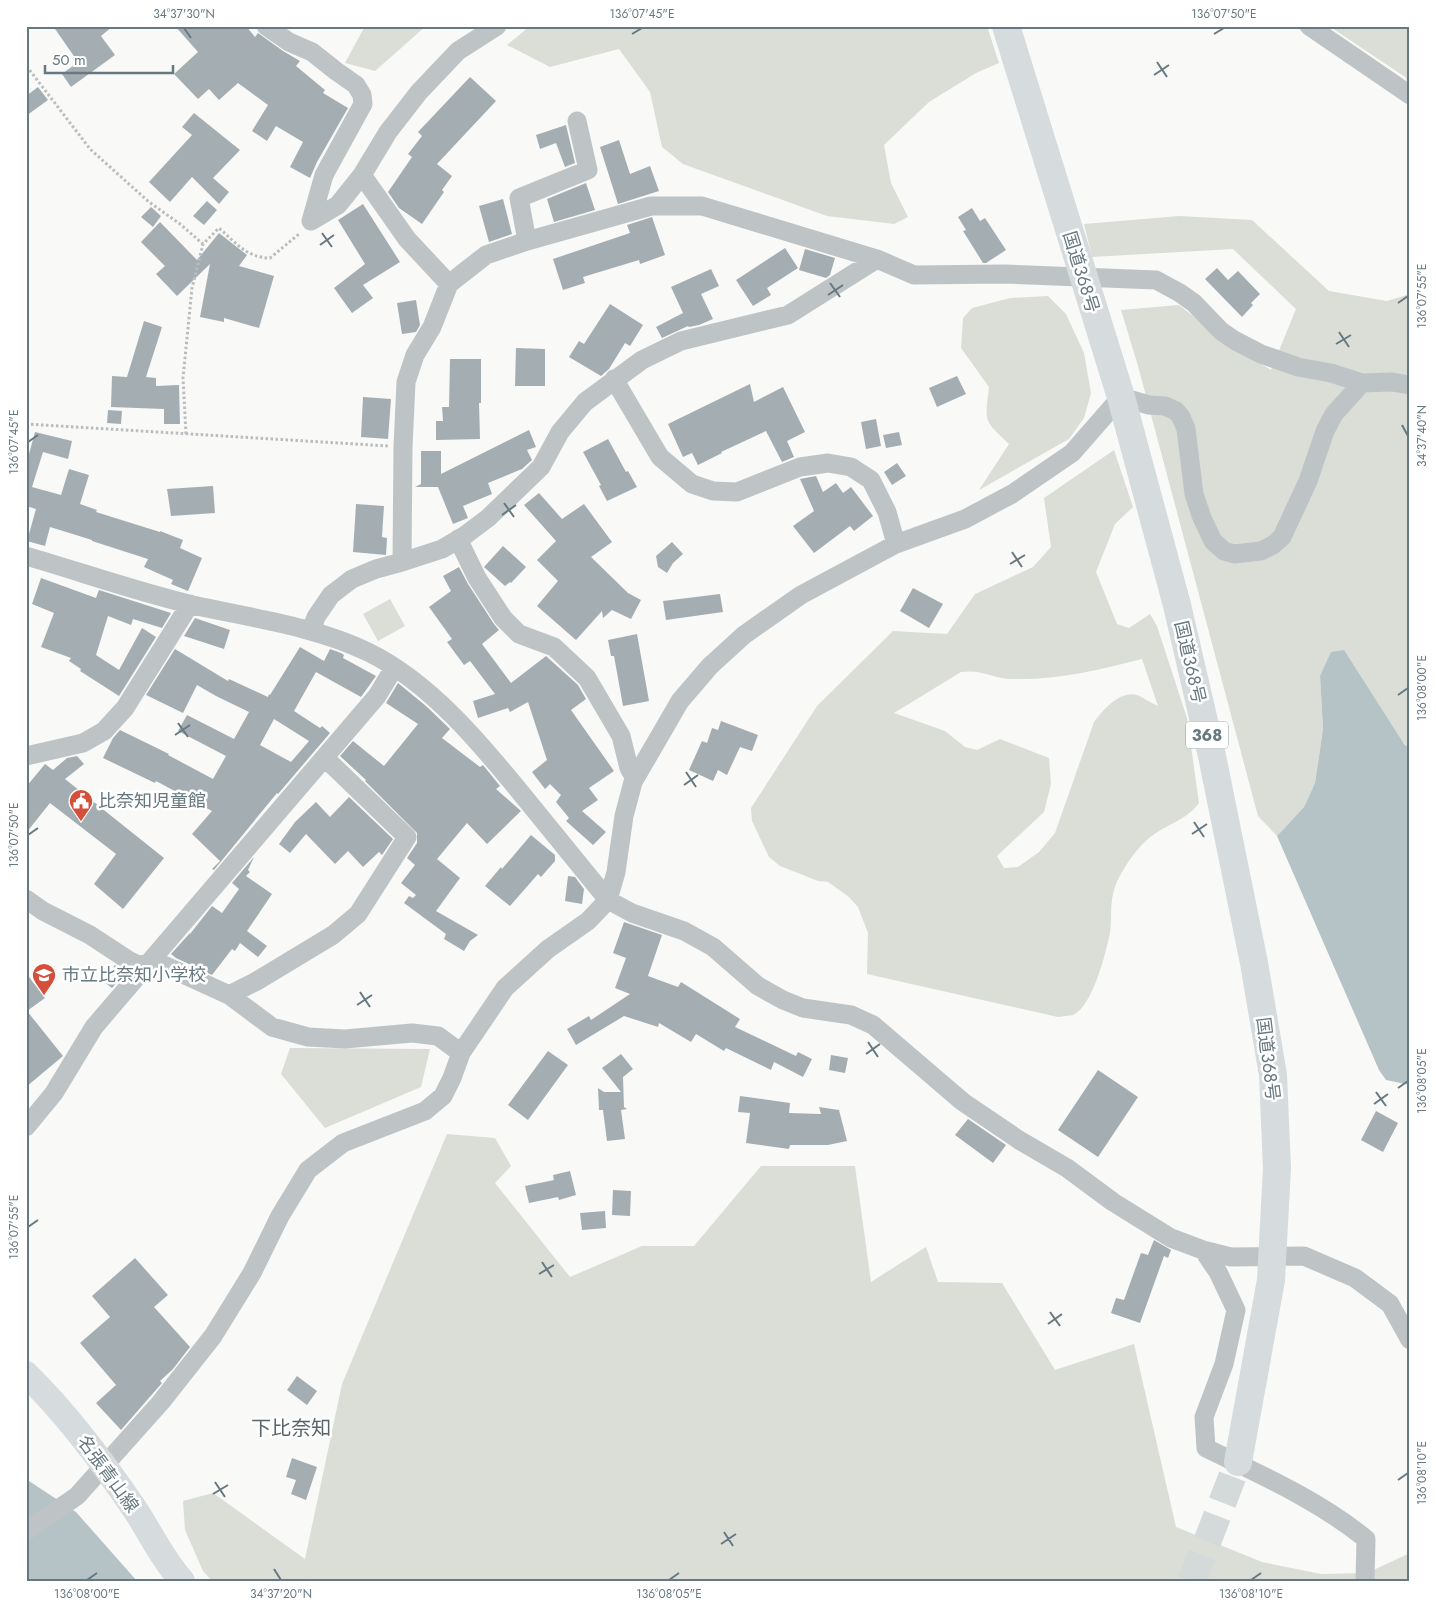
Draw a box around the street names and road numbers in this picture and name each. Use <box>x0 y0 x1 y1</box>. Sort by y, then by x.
street label: 国道368号 <box>1056 228 1106 316</box>
street label: 国道368号 <box>1168 618 1212 706</box>
road number: 368 <box>1186 722 1228 748</box>
street label: 国道368号 <box>1250 1016 1286 1102</box>
street label: 名張青山線 <box>71 1430 145 1518</box>

